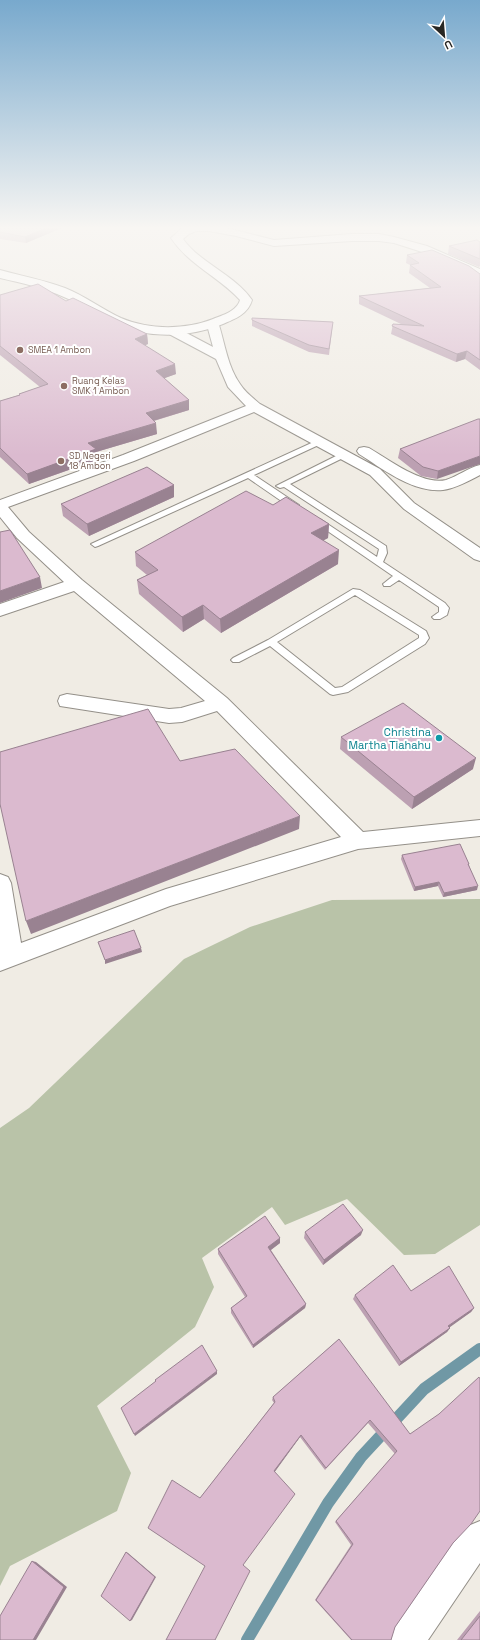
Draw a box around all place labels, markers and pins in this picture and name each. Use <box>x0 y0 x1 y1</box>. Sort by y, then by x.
place label: SMEA 1 Ambon <box>28 344 90 356</box>
marker: SMEA 1 Ambon <box>15 345 25 355</box>
place label: Ruang Kelas SMK 1 Ambon <box>72 375 129 397</box>
marker: Ruang Kelas SMK 1 Ambon <box>59 381 69 391</box>
place label: SD Negeri 18 Ambon <box>69 450 111 472</box>
marker: SD Negeri 18 Ambon <box>56 456 66 466</box>
place label: Christina Martha Tiahahu <box>348 725 432 752</box>
marker: Christina Martha Tiahahu <box>434 733 444 743</box>

